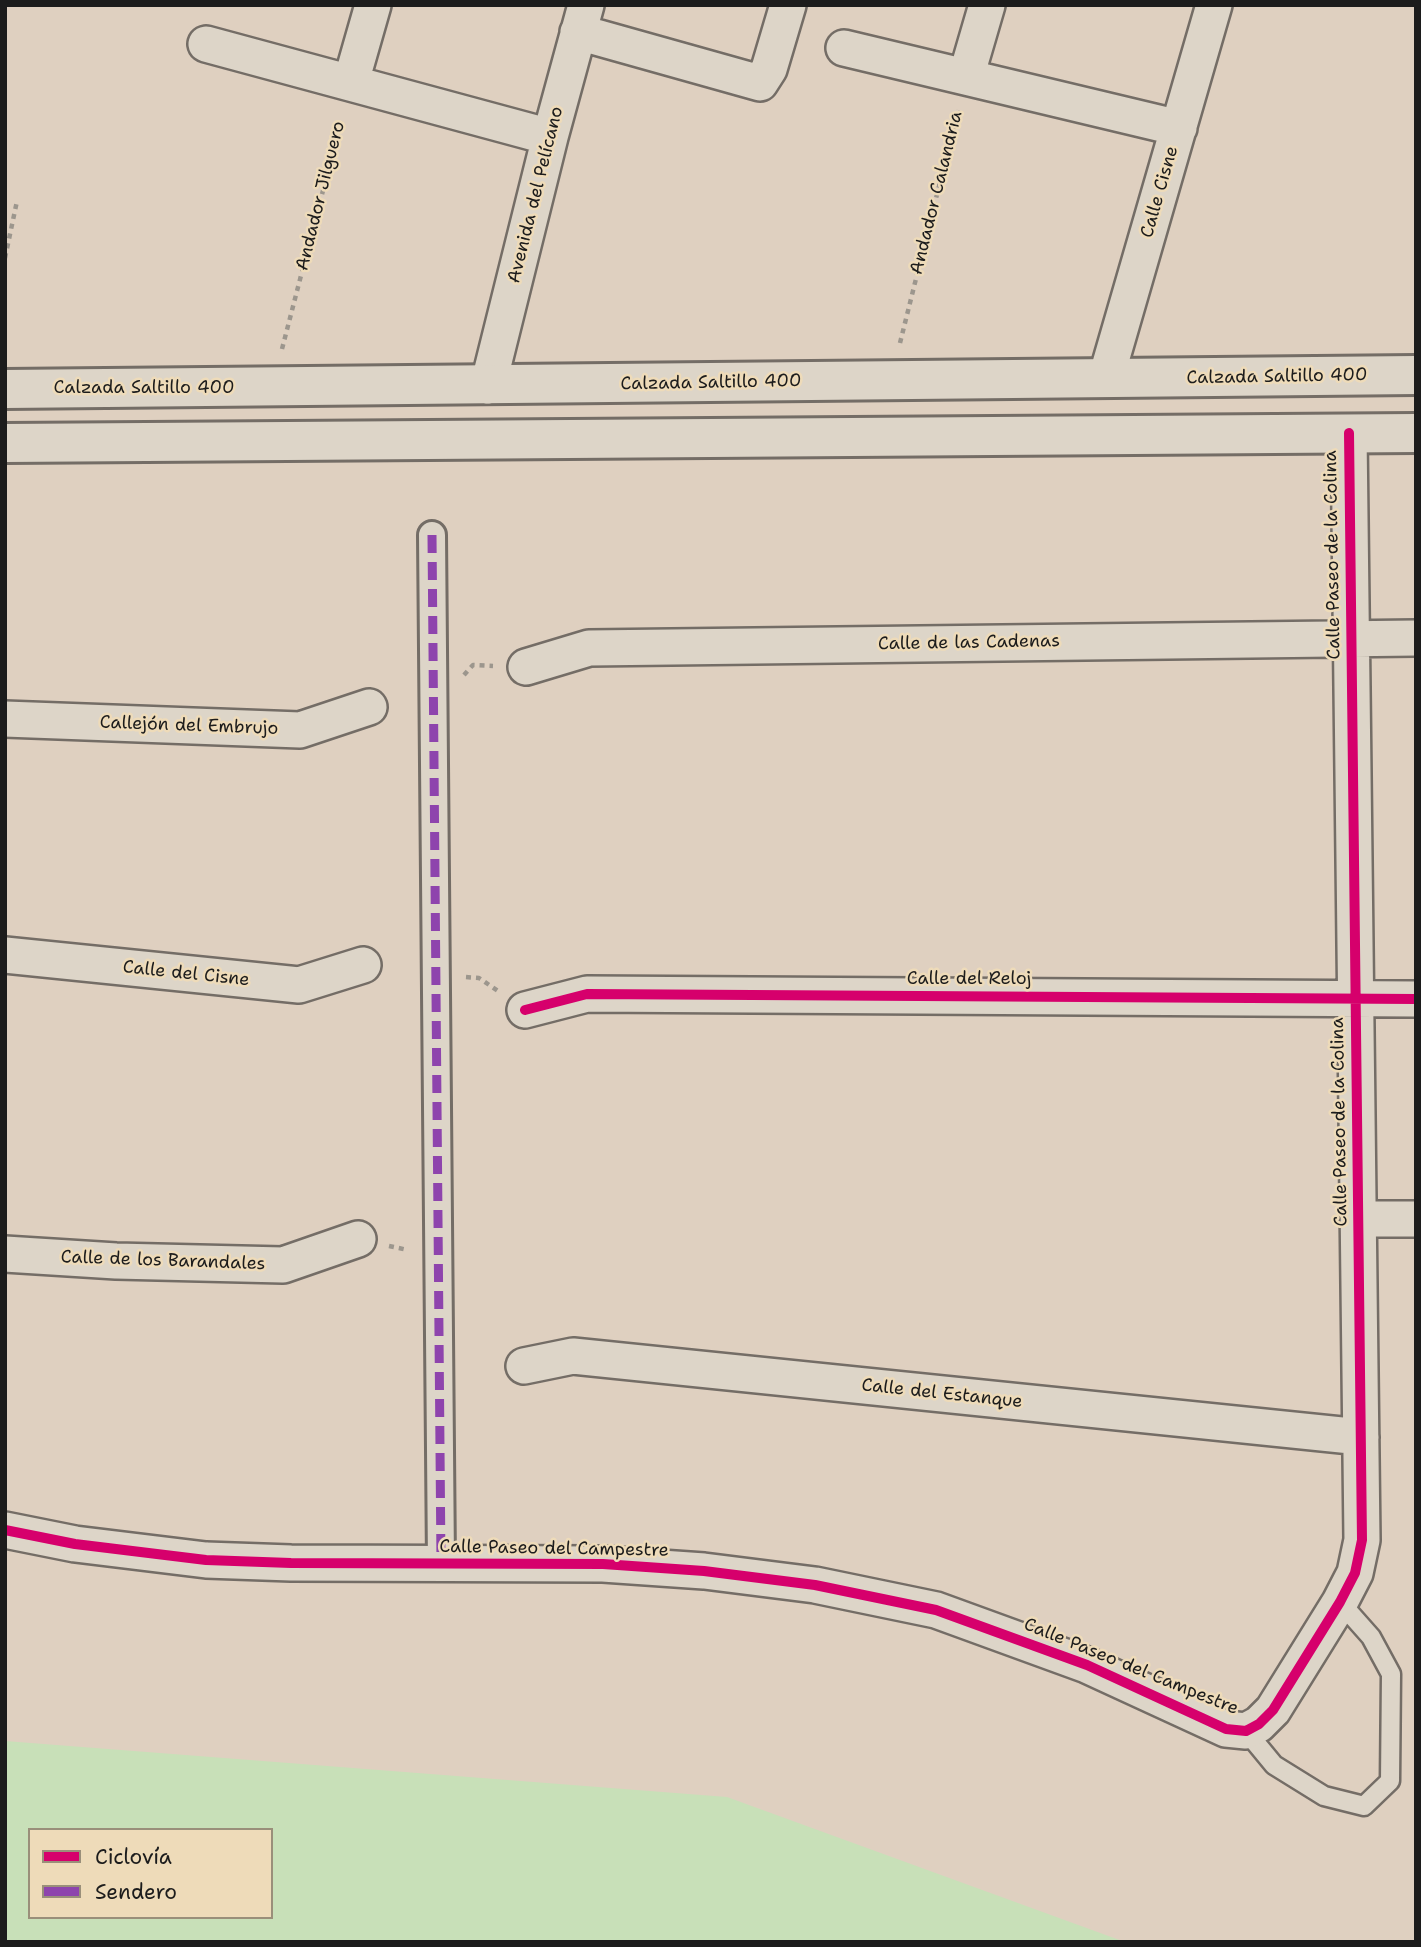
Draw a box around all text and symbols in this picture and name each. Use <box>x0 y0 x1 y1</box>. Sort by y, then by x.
street label: Avenida del Pelícano <box>504 105 568 285</box>
street label: Andador Calandria <box>906 109 968 277</box>
street label: Andador Jilguero <box>292 119 350 273</box>
street label: Calle Cisne <box>1137 144 1183 240</box>
street label: Calzada Saltillo 400 <box>1186 365 1368 389</box>
street label: Calzada Saltillo 400 <box>620 371 802 395</box>
street label: Calzada Saltillo 400 <box>53 377 235 399</box>
street label: Calle Paseo de la Colina <box>1320 450 1346 660</box>
street label: Calle de las Cadenas <box>878 631 1060 655</box>
street label: Callejón del Embrujo <box>99 712 279 740</box>
street label: Calle del Cisne <box>122 957 250 991</box>
street label: Calle del Reloj <box>907 968 1031 990</box>
street label: Calle Paseo de la Colina <box>1327 1017 1353 1227</box>
street label: Calle de los Barandales <box>60 1247 266 1275</box>
street label: Calle del Estanque <box>860 1375 1024 1413</box>
street label: Calle Paseo del Campestre <box>439 1536 669 1562</box>
street label: Calle Paseo del Campestre <box>1021 1614 1241 1720</box>
legend <box>28 1828 273 1919</box>
text: Ciclovía <box>95 1843 172 1871</box>
text: Sendero <box>95 1878 177 1906</box>

